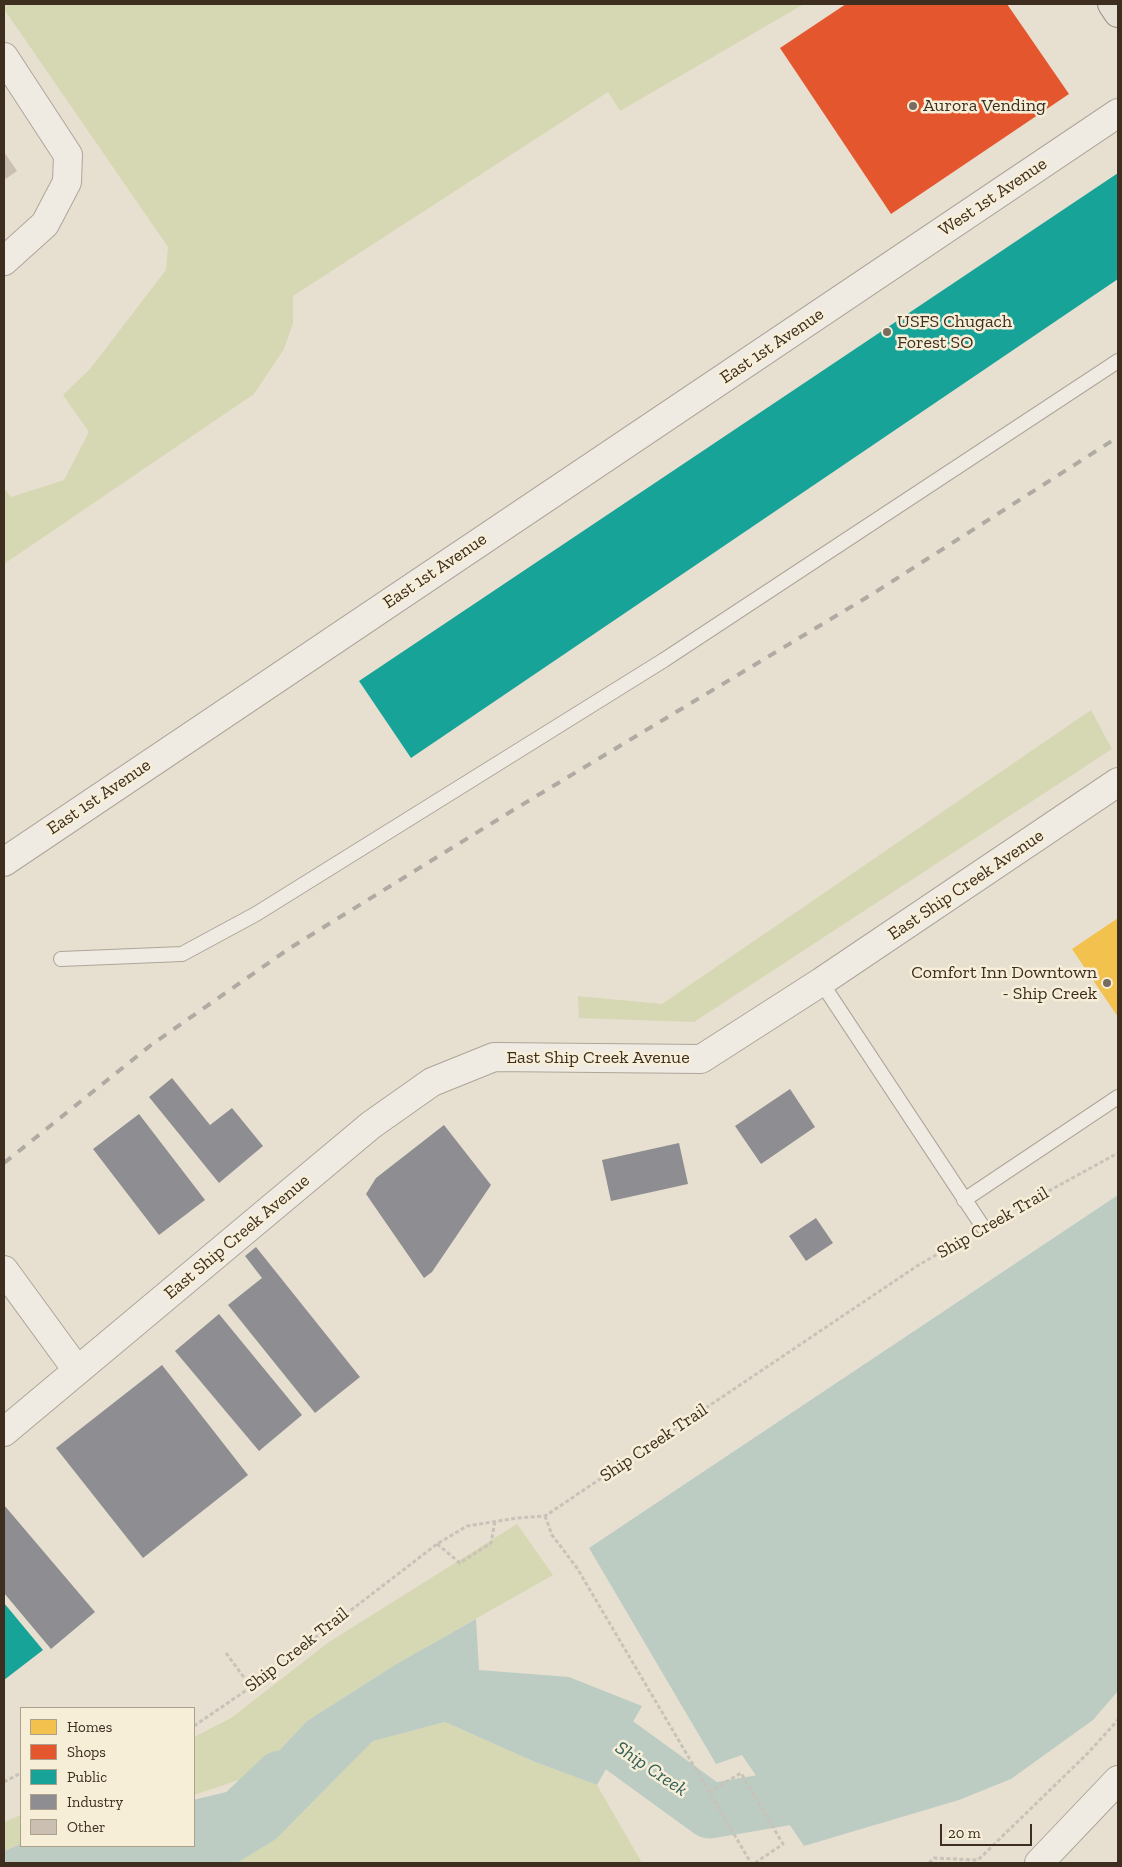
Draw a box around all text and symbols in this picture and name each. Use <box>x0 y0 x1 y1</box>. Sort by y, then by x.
place label: Aurora Vending <box>923 95 1046 117</box>
marker: Aurora Vending <box>907 100 919 112</box>
street label: West 1st Avenue <box>935 153 1051 241</box>
street label: East 1st Avenue <box>716 303 828 389</box>
place label: USFS Chugach Forest SO <box>897 311 1012 354</box>
marker: USFS Chugach Forest SO <box>881 326 893 338</box>
street label: East 1st Avenue <box>379 528 491 614</box>
street label: East 1st Avenue <box>43 754 155 840</box>
street label: East Ship Creek Avenue <box>884 825 1048 945</box>
place label: Comfort Inn Downtown - Ship Creek <box>911 962 1097 1004</box>
marker: Comfort Inn Downtown - Ship Creek <box>1101 977 1113 989</box>
street label: East Ship Creek Avenue <box>506 1047 690 1069</box>
street label: East Ship Creek Avenue <box>160 1170 314 1304</box>
street label: Ship Creek Trail <box>933 1182 1053 1264</box>
street label: Ship Creek Trail <box>596 1399 712 1487</box>
street label: Ship Creek Trail <box>241 1603 353 1697</box>
legend <box>20 1707 195 1847</box>
text: Homes <box>67 1718 112 1736</box>
water label: Ship Creek <box>611 1737 691 1801</box>
text: Shops <box>67 1743 106 1761</box>
text: Public <box>67 1768 107 1786</box>
text: Industry <box>67 1793 123 1811</box>
scale bar <box>942 1814 1034 1846</box>
text: Other <box>67 1818 105 1836</box>
text: 20 m <box>948 1824 981 1842</box>

